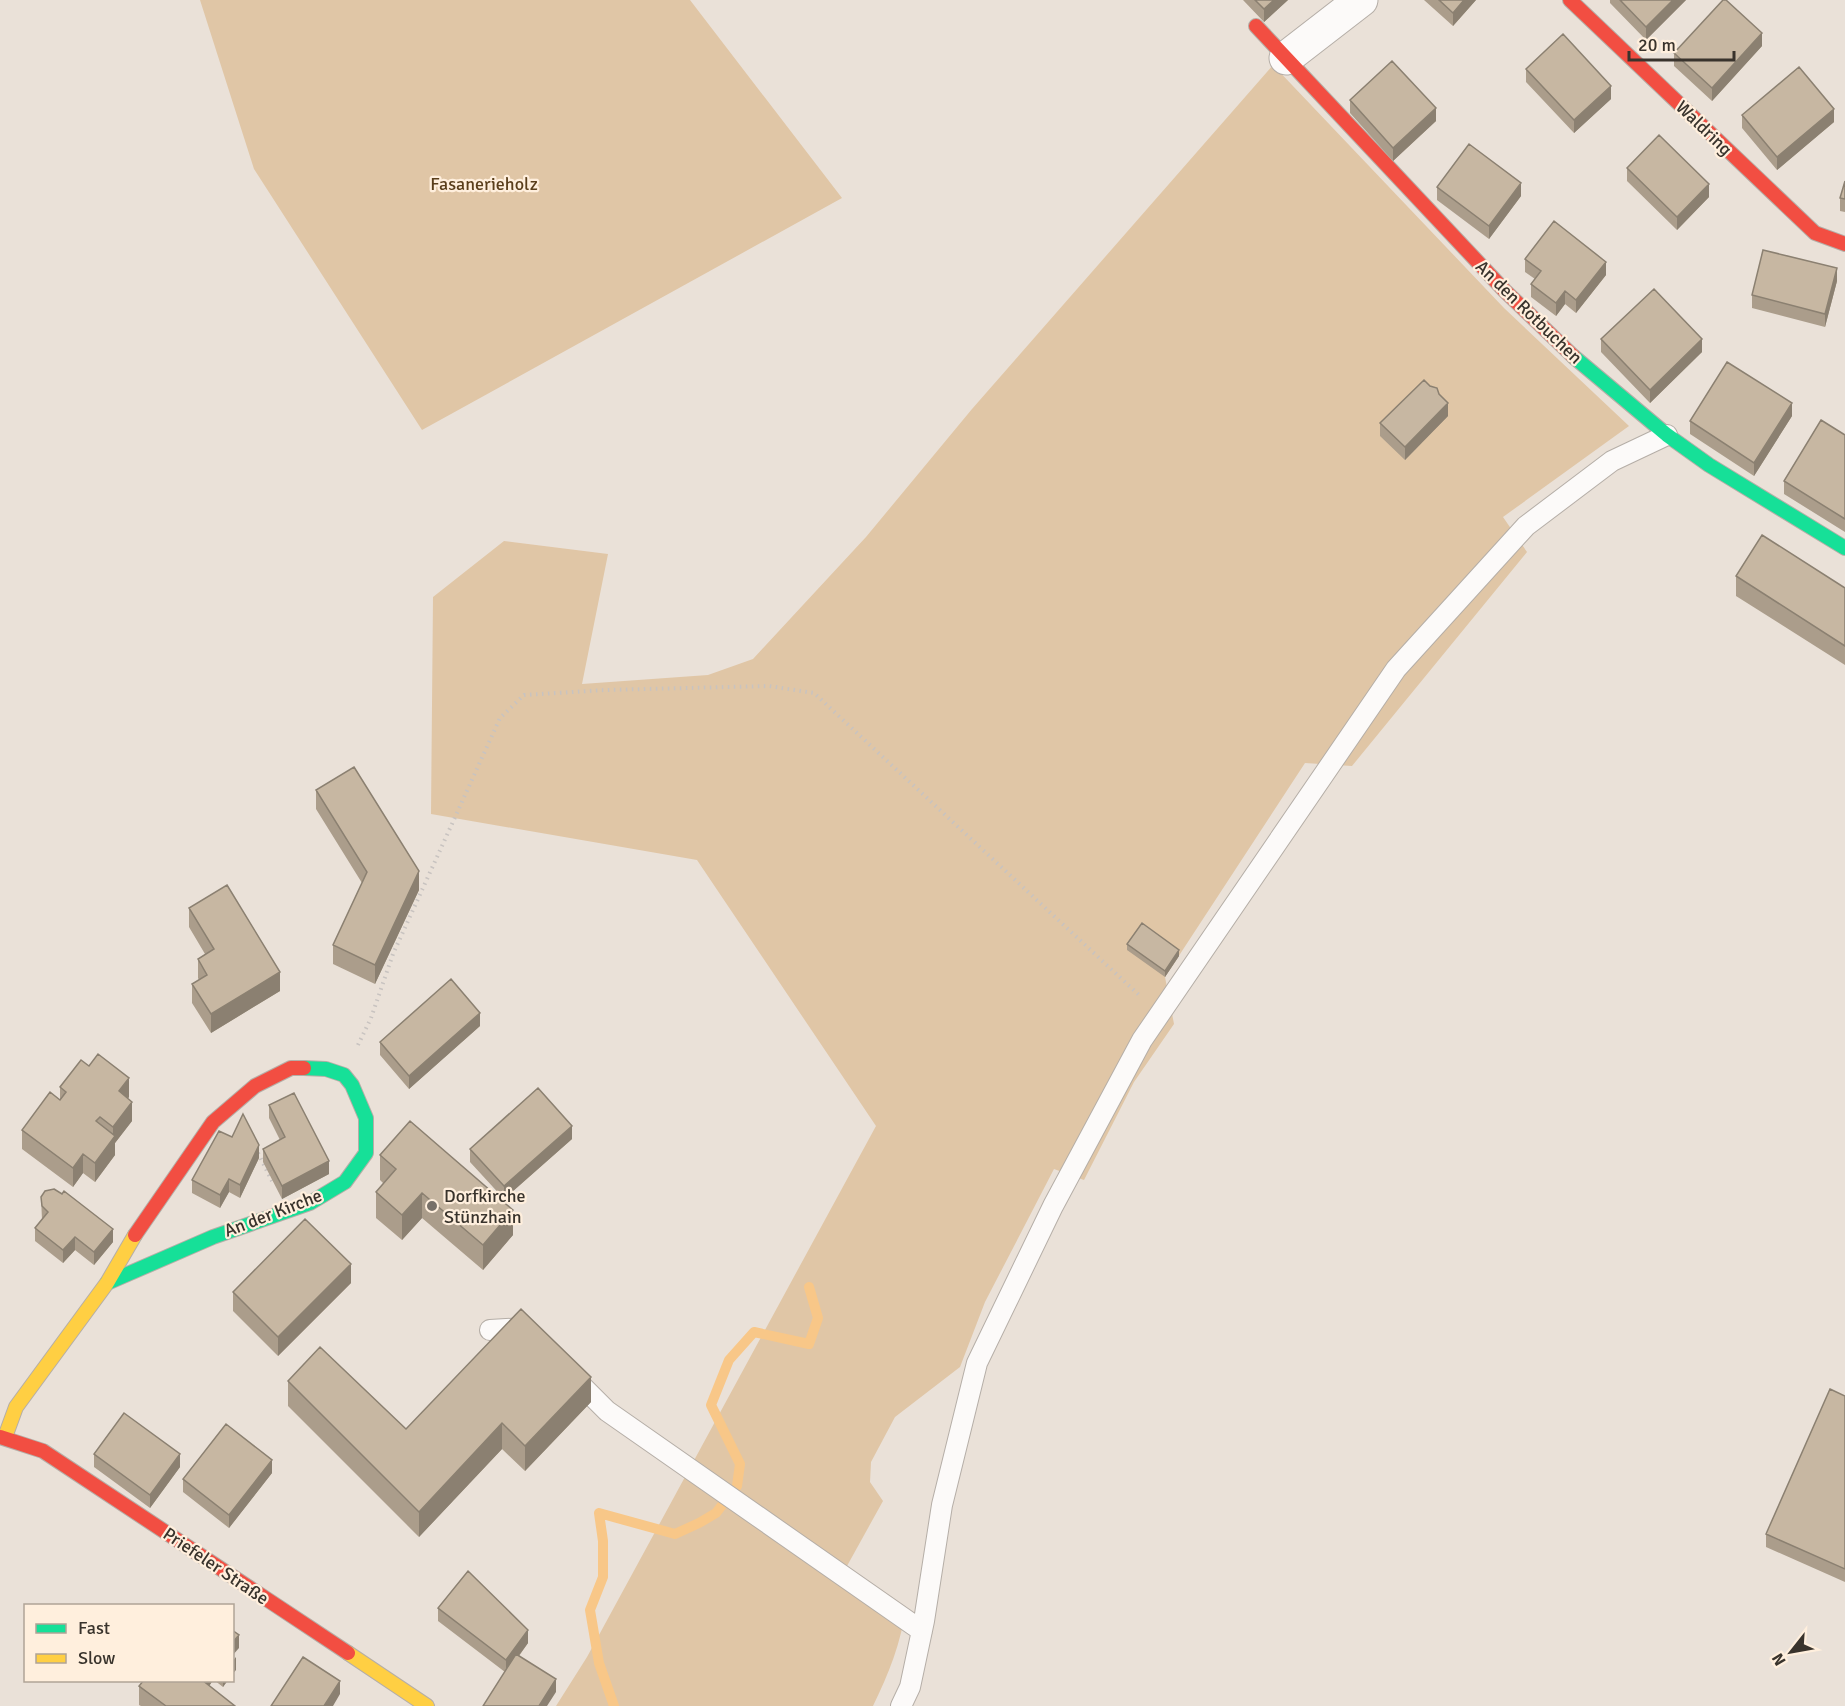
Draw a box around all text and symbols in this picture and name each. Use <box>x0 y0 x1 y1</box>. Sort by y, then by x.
scale bar <box>1629 24 1734 62</box>
text: 20 m <box>1638 34 1676 56</box>
street label: Waldring <box>1671 96 1737 160</box>
park label: Fasanerieholz <box>430 173 538 195</box>
street label: An den Rotbuchen <box>1471 256 1587 368</box>
street label: An der Kirche <box>221 1184 325 1242</box>
place label: Dorfkirche Stünzhain <box>444 1185 526 1228</box>
marker: Dorfkirche Stünzhain <box>425 1199 439 1213</box>
street label: Priefeler Straße <box>159 1523 273 1609</box>
legend <box>24 1604 234 1682</box>
text: Fast <box>78 1617 110 1639</box>
north arrow <box>1761 1622 1821 1682</box>
text: Slow <box>78 1647 115 1669</box>
text: N <box>1768 1649 1790 1669</box>

